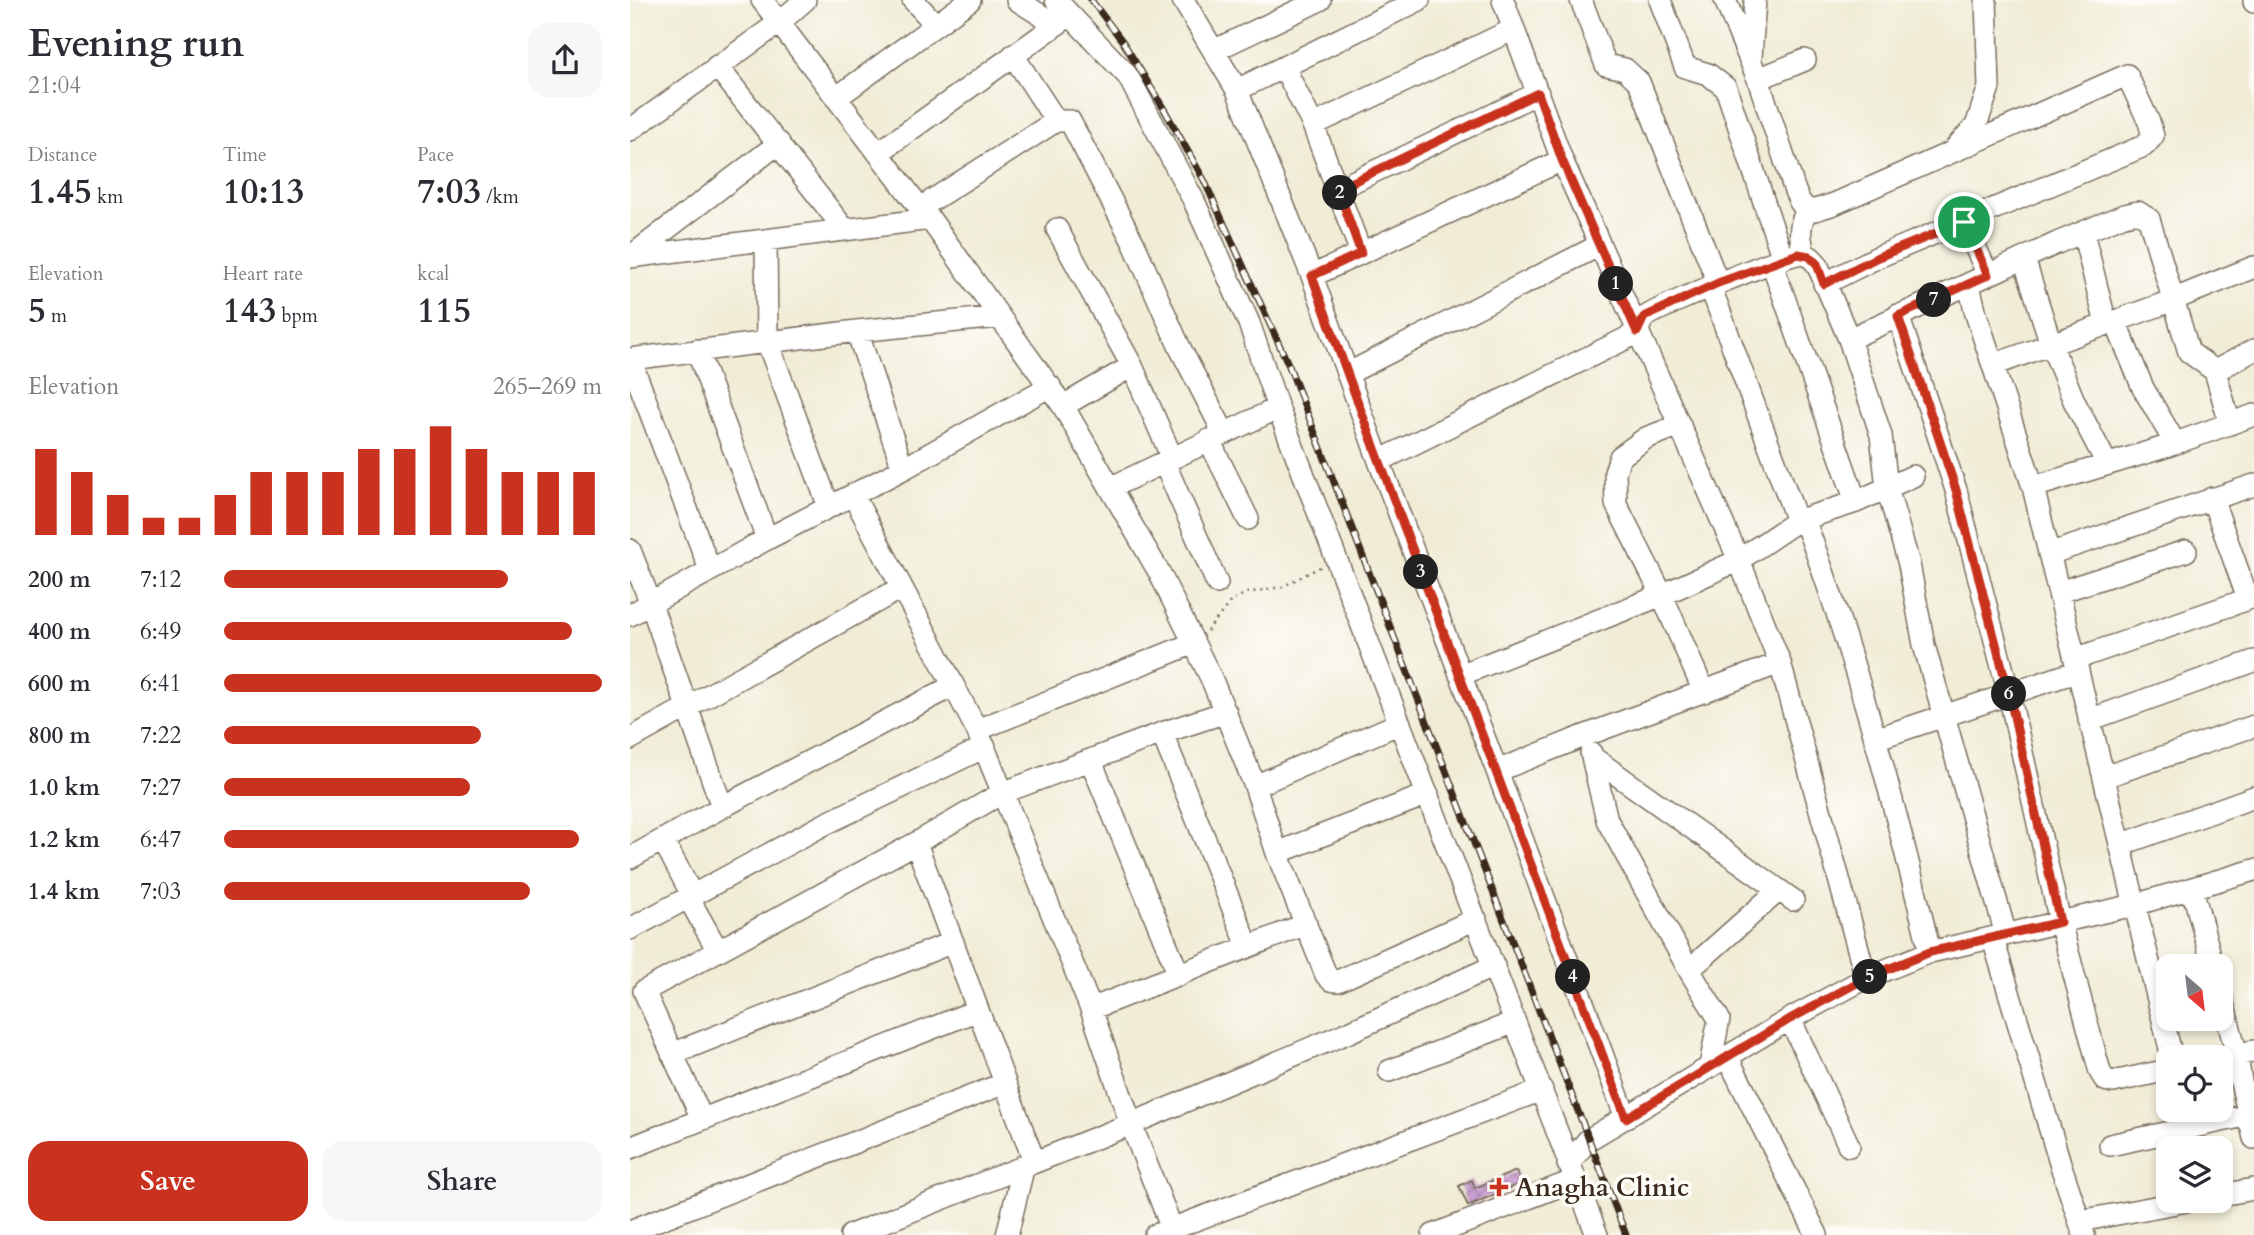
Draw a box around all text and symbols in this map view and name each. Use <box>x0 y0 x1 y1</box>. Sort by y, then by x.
text: Evening run <box>28 18 244 70</box>
button: share <box>528 23 602 97</box>
text: 21:04 <box>28 70 81 101</box>
text: Distance <box>28 142 97 168</box>
text: Time <box>223 142 267 168</box>
text: Pace <box>417 142 454 168</box>
text: 1.45 <box>28 168 92 216</box>
text: 10:13 <box>223 168 305 216</box>
text: 7:03 <box>417 168 481 216</box>
pin: 2 <box>1322 176 1358 210</box>
text: 2 <box>1335 179 1344 205</box>
text: km <box>92 184 123 210</box>
text: /km <box>481 184 519 210</box>
pin <box>1934 192 1994 252</box>
icon: arrive <box>1945 203 1983 241</box>
text: Elevation <box>28 261 103 287</box>
text: Heart rate <box>223 261 303 287</box>
text: kcal <box>417 261 449 287</box>
pin: 1 <box>1598 266 1634 302</box>
text: 1 <box>1611 270 1620 296</box>
pin: 7 <box>1916 282 1952 318</box>
text: 7 <box>1929 286 1938 312</box>
text: 5 <box>28 287 46 335</box>
text: 143 <box>223 287 276 335</box>
text: 115 <box>417 287 471 335</box>
text: m <box>46 303 67 329</box>
text: bpm <box>276 303 318 329</box>
text: Elevation <box>28 371 119 402</box>
text: 265–269 m <box>493 371 602 402</box>
pin: 3 <box>1404 554 1438 590</box>
text: 3 <box>1416 558 1425 584</box>
text: 200 m <box>28 564 91 595</box>
text: 7:12 <box>140 564 181 595</box>
text: 400 m <box>28 616 91 647</box>
text: 6:49 <box>140 616 181 647</box>
text: 600 m <box>28 668 91 699</box>
text: 6:41 <box>140 668 181 699</box>
pin: 6 <box>1992 676 2026 712</box>
text: 6 <box>2004 680 2013 706</box>
text: 800 m <box>28 720 91 751</box>
text: 7:22 <box>140 720 181 751</box>
text: 1.0 km <box>28 772 100 803</box>
text: 7:27 <box>140 772 181 803</box>
text: 1.2 km <box>28 824 100 855</box>
text: 6:47 <box>140 824 181 855</box>
text: 1.4 km <box>28 876 100 907</box>
text: 7:03 <box>140 876 181 907</box>
north arrow <box>2156 954 2233 1031</box>
map controls <box>2156 954 2233 1213</box>
pin: 4 <box>1556 960 1590 995</box>
pin: 5 <box>1852 960 1888 995</box>
text: 4 <box>1568 963 1577 989</box>
text: 5 <box>1865 963 1874 989</box>
button: locate <box>2156 1045 2233 1122</box>
button: layers <box>2156 1136 2233 1213</box>
button: Save <box>28 1141 308 1221</box>
button: Share <box>322 1141 602 1221</box>
place label: Anagha Clinic <box>1515 1170 1689 1205</box>
marker: Anagha Clinic <box>1489 1177 1509 1197</box>

